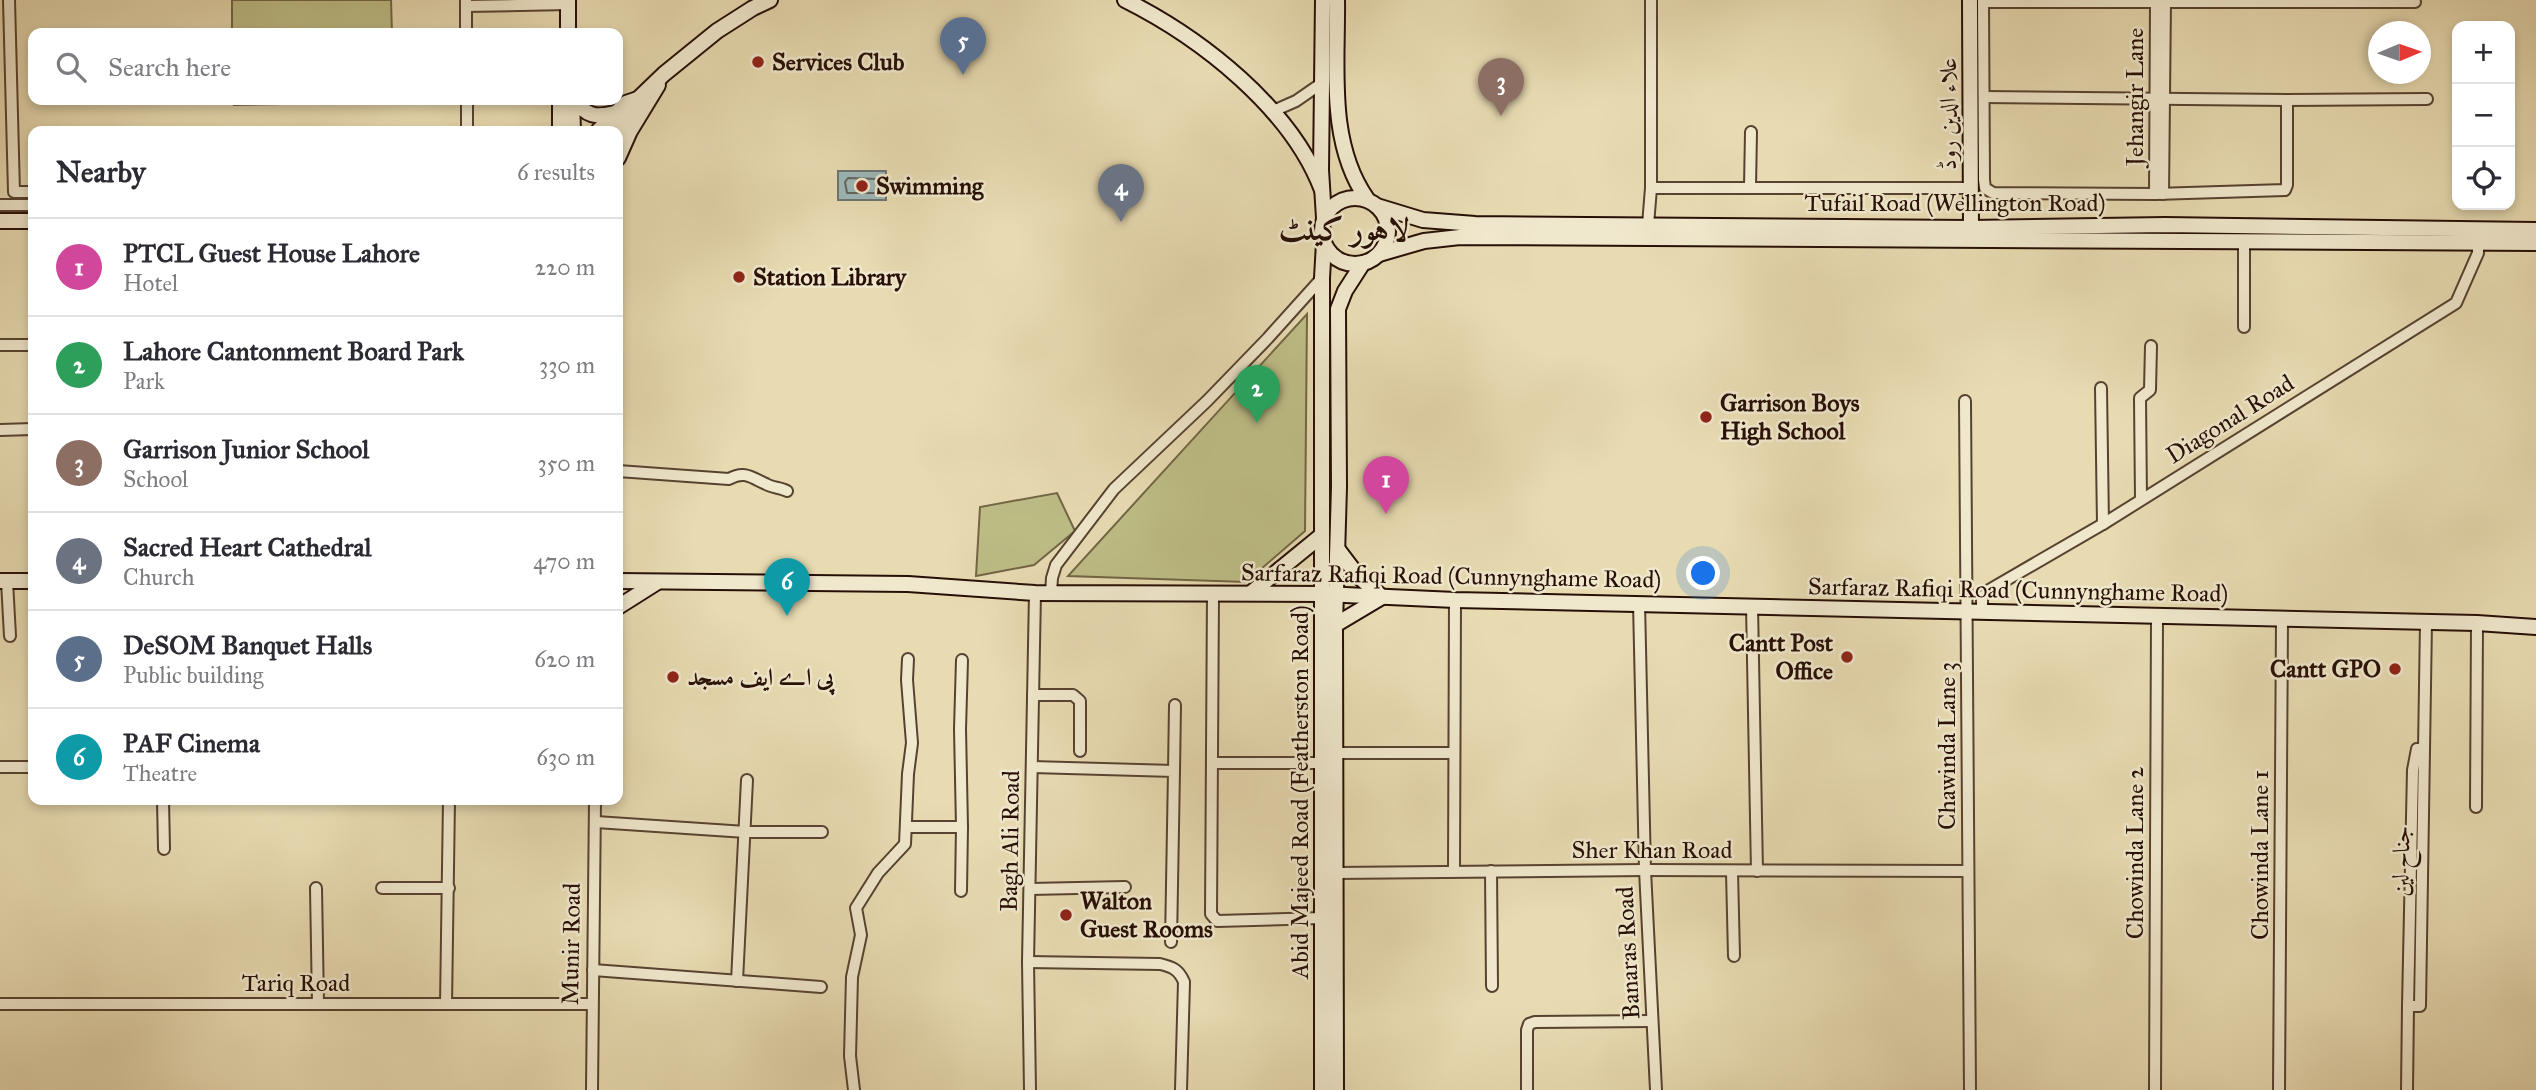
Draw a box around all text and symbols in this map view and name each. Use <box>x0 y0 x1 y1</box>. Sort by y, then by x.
pin: 5 <box>940 17 986 75</box>
north arrow <box>2368 21 2431 84</box>
map controls <box>2452 21 2515 210</box>
button: + <box>2452 21 2515 84</box>
search box <box>28 28 623 105</box>
street label: Jehangir Lane <box>2120 28 2150 169</box>
place label: Services Club <box>772 47 905 77</box>
icon: search <box>52 48 90 86</box>
text: Search here <box>108 51 231 83</box>
marker: Services Club <box>750 54 766 70</box>
pin: 3 <box>1478 58 1524 116</box>
street label: علاء الدین روڈ <box>1933 58 1963 170</box>
button: − <box>2452 84 2515 147</box>
button: locate <box>2452 147 2515 210</box>
text: Nearby <box>56 154 146 190</box>
text: 6 results <box>517 158 595 186</box>
pin: 4 <box>1098 164 1144 222</box>
place label: Swimming <box>876 171 984 201</box>
marker: Swimming <box>854 178 870 194</box>
street label: Tufail Road (Wellington Road) <box>1804 188 2106 218</box>
district label: لاہور کینٹ <box>1279 210 1409 249</box>
text: PTCL Guest House Lahore <box>123 237 420 269</box>
text: 1 <box>74 253 84 281</box>
text: 220 m <box>535 253 595 281</box>
place label: Station Library <box>753 262 908 292</box>
text: Hotel <box>123 269 178 297</box>
marker: Station Library <box>731 269 747 285</box>
text: Lahore Cantonment Board Park <box>123 335 464 367</box>
text: 2 <box>73 351 85 379</box>
text: 330 m <box>539 351 595 379</box>
pin: 2 <box>1234 365 1280 423</box>
text: Park <box>123 367 165 395</box>
street label: Diagonal Road <box>2161 368 2299 470</box>
place label: Garrison Boys High School <box>1720 388 1860 446</box>
marker: Garrison Boys High School <box>1698 409 1714 425</box>
text: Garrison Junior School <box>123 433 369 465</box>
text: 3 <box>74 449 84 477</box>
text: 350 m <box>537 449 595 477</box>
pin: 1 <box>1363 456 1409 514</box>
text: School <box>123 465 188 493</box>
text: Sacred Heart Cathedral <box>123 531 371 563</box>
text: 4 <box>73 547 85 575</box>
text: 470 m <box>533 547 595 575</box>
your location <box>1686 556 1720 590</box>
street label: Sarfaraz Rafiqi Road (Cunnynghame Road) <box>1241 557 1661 595</box>
pin: 6 <box>764 558 810 616</box>
text: Church <box>123 563 195 591</box>
street label: Sarfaraz Rafiqi Road (Cunnynghame Road) <box>1808 571 2228 609</box>
street label: Abid Majeed Road (Featherston Road) <box>1285 605 1315 980</box>
place label: Cantt Post Office <box>1729 628 1833 686</box>
text: DeSOM Banquet Halls <box>123 629 372 661</box>
text: 5 <box>74 645 84 673</box>
text: 620 m <box>534 645 595 673</box>
marker: Cantt Post Office <box>1839 649 1855 665</box>
place label: Cantt GPO <box>2270 654 2381 684</box>
text: Public building <box>123 661 263 689</box>
marker: Cantt GPO <box>2387 661 2403 677</box>
place label: پی اے ایف مسجد <box>687 662 836 696</box>
street label: Chawinda Lane 3 <box>1932 662 1962 830</box>
marker: پی اے ایف مسجد <box>665 669 681 685</box>
text: PAF Cinema <box>123 727 260 759</box>
text: 6 <box>73 743 85 771</box>
text: 630 m <box>536 743 595 771</box>
text: Theatre <box>123 759 197 787</box>
street label: Chowinda Lane 2 <box>2120 767 2150 939</box>
street label: Bagh Ali Road <box>994 770 1026 912</box>
street label: Chowinda Lane 1 <box>2245 770 2275 940</box>
street label: جناح لین <box>2385 825 2423 897</box>
street label: Sher Khan Road <box>1571 835 1733 865</box>
street label: Munir Road <box>555 883 587 1005</box>
place label: Walton Guest Rooms <box>1080 886 1213 944</box>
street label: Banaras Road <box>1610 886 1646 1020</box>
marker: Walton Guest Rooms <box>1058 907 1074 923</box>
street label: Tariq Road <box>242 968 350 998</box>

